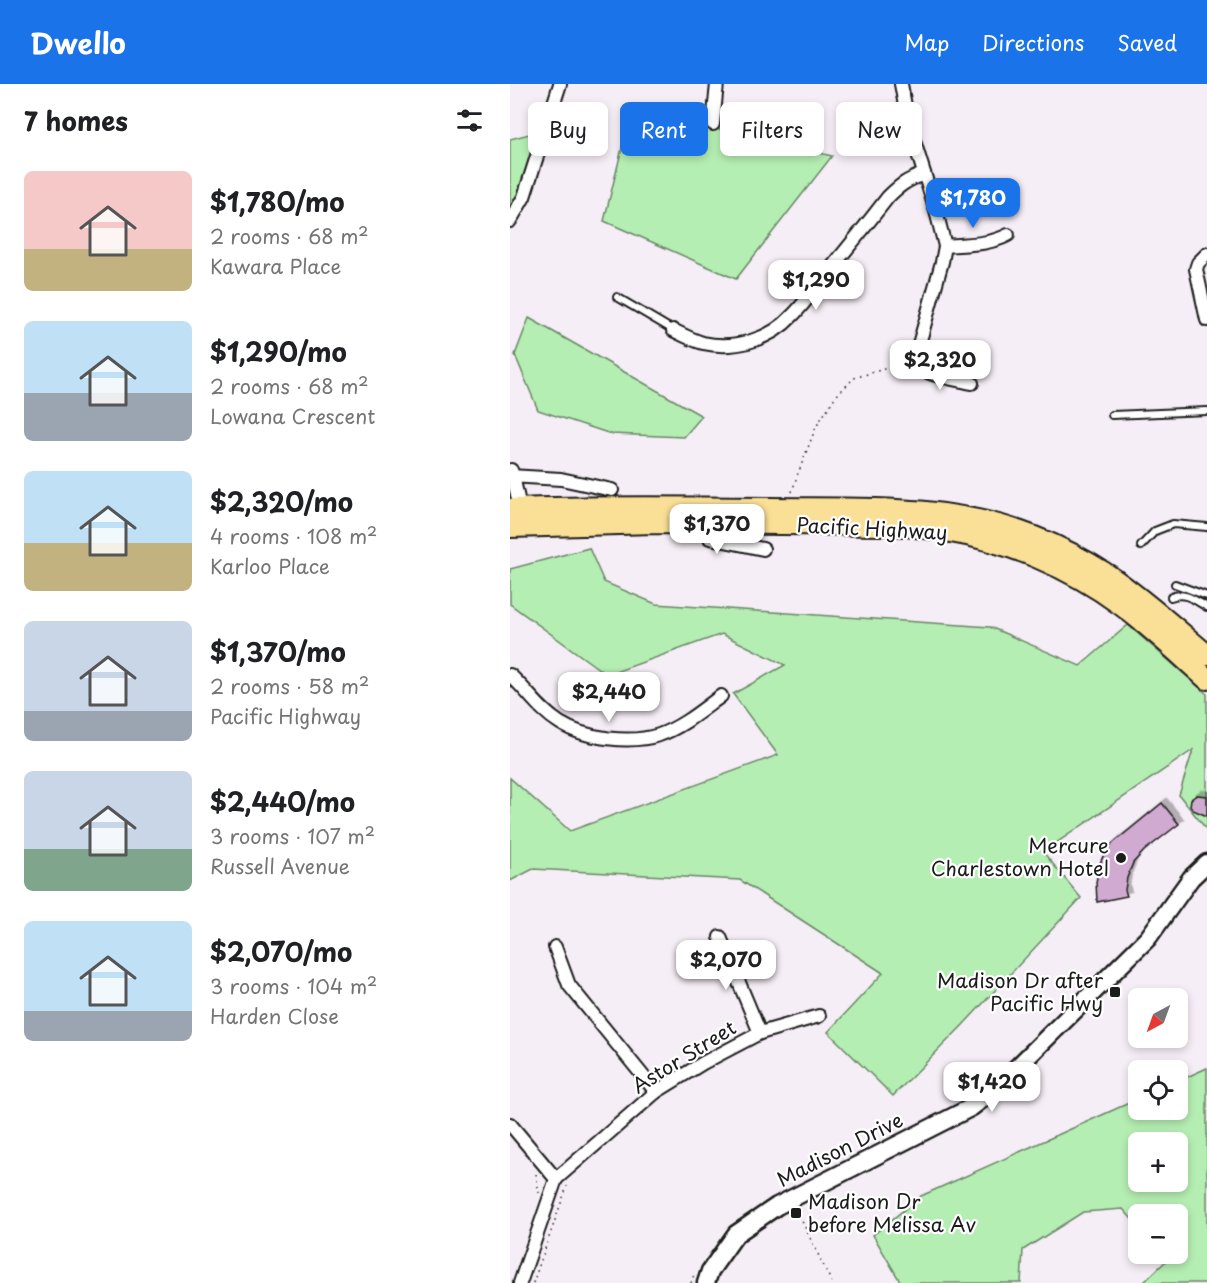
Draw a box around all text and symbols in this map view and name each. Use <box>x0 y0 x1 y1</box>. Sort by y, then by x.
text: Dwello <box>30 21 126 64</box>
text: Map <box>904 26 949 58</box>
text: Directions <box>982 26 1084 58</box>
text: Saved <box>1117 26 1177 58</box>
text: 7 homes <box>24 101 128 140</box>
chip: Buy <box>528 102 608 156</box>
chip: Rent <box>620 102 708 156</box>
chip: Filters <box>720 102 824 156</box>
chip: New <box>836 102 922 156</box>
icon: filters <box>453 104 486 137</box>
pin: $1,780 <box>924 178 1022 229</box>
text: $1,780/mo <box>210 182 345 221</box>
text: $1,780 <box>940 182 1006 212</box>
icon: home <box>72 195 144 267</box>
text: 2 rooms · 68 m² <box>210 221 369 251</box>
text: Kawara Place <box>210 251 341 281</box>
pin: $1,290 <box>767 260 865 311</box>
text: $1,290 <box>782 264 850 294</box>
text: $1,290/mo <box>210 332 347 371</box>
pin: $2,320 <box>891 340 989 391</box>
text: $2,320 <box>904 344 976 374</box>
icon: home <box>72 345 144 417</box>
text: 2 rooms · 68 m² <box>210 371 369 401</box>
text: Lowana Crescent <box>210 401 375 431</box>
text: $2,320/mo <box>210 482 353 521</box>
icon: home <box>72 495 144 567</box>
pin: $1,370 <box>668 504 766 555</box>
text: $1,370 <box>684 508 750 538</box>
street label: Pacific Highway <box>796 509 948 547</box>
text: 4 rooms · 108 m² <box>210 521 377 551</box>
text: Karloo Place <box>210 551 330 581</box>
text: $1,370/mo <box>210 632 346 671</box>
icon: home <box>72 645 144 717</box>
text: 2 rooms · 58 m² <box>210 671 369 701</box>
pin: $2,440 <box>560 672 658 723</box>
text: $2,440 <box>572 676 646 706</box>
text: Pacific Highway <box>210 701 361 731</box>
text: $2,440/mo <box>210 782 355 821</box>
icon: home <box>72 795 144 867</box>
text: 3 rooms · 107 m² <box>210 821 375 851</box>
place label: Mercure Charlestown Hotel <box>931 830 1109 883</box>
text: Russell Avenue <box>210 851 350 881</box>
marker: Mercure Charlestown Hotel <box>1114 851 1128 865</box>
text: $2,070/mo <box>210 932 352 971</box>
pin: $2,070 <box>677 940 775 991</box>
text: $2,070 <box>690 944 762 974</box>
icon: home <box>72 945 144 1017</box>
place label: Madison Dr after Pacific Hwy <box>937 965 1104 1018</box>
text: 3 rooms · 104 m² <box>210 971 377 1001</box>
marker: Madison Dr after Pacific Hwy <box>1108 985 1122 999</box>
north arrow <box>1128 988 1188 1048</box>
map controls <box>1128 988 1188 1264</box>
text: Harden Close <box>210 1001 339 1031</box>
street label: Astor Street <box>626 1012 741 1100</box>
button: locate <box>1128 1060 1188 1120</box>
pin: $1,420 <box>943 1062 1041 1113</box>
text: $1,420 <box>957 1066 1027 1096</box>
street label: Madison Drive <box>771 1104 908 1194</box>
button: + <box>1128 1132 1188 1192</box>
place label: Madison Dr before Melissa Av <box>808 1186 976 1239</box>
button: − <box>1128 1204 1188 1264</box>
marker: Madison Dr before Melissa Av <box>789 1206 803 1220</box>

